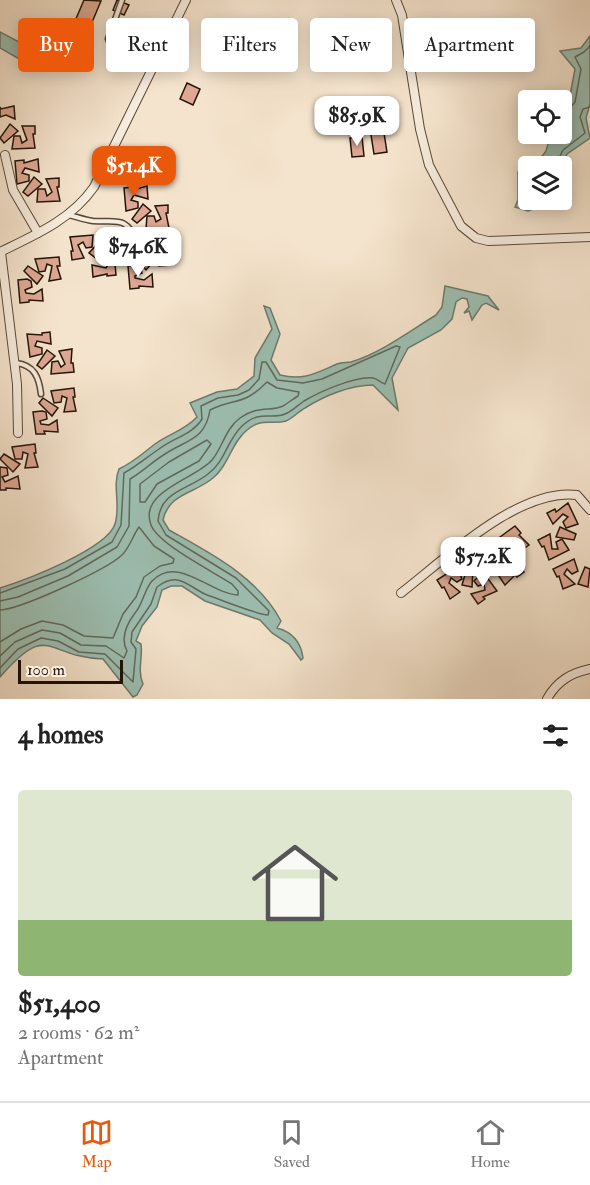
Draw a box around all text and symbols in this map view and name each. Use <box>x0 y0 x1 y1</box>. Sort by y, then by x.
chip: Buy <box>18 18 94 72</box>
chip: Rent <box>106 18 189 72</box>
chip: Filters <box>201 18 298 72</box>
chip: New <box>310 18 392 72</box>
chip: Apartment <box>404 18 535 72</box>
map controls <box>518 90 572 210</box>
button: locate <box>518 90 572 144</box>
pin: $85.9K <box>308 96 406 147</box>
text: $85.9K <box>328 103 386 128</box>
pin: $51.4K <box>85 146 183 197</box>
text: $51.4K <box>106 153 162 178</box>
button: layers <box>518 156 572 210</box>
pin: $74.6K <box>89 227 187 278</box>
text: $74.6K <box>108 234 168 259</box>
pin: $57.2K <box>434 537 532 588</box>
text: $57.2K <box>455 544 511 569</box>
scale bar <box>18 657 123 684</box>
text: 100 m <box>27 660 65 680</box>
text: 4 homes <box>18 719 104 751</box>
icon: filters <box>539 719 572 752</box>
icon: home <box>241 829 349 937</box>
text: $51,400 <box>18 988 101 1020</box>
text: 2 rooms · 62 m² <box>18 1020 139 1045</box>
text: Apartment <box>18 1045 103 1070</box>
tab: Map <box>80 1116 113 1172</box>
tab: Saved <box>273 1116 310 1172</box>
tab: Home <box>470 1116 510 1172</box>

